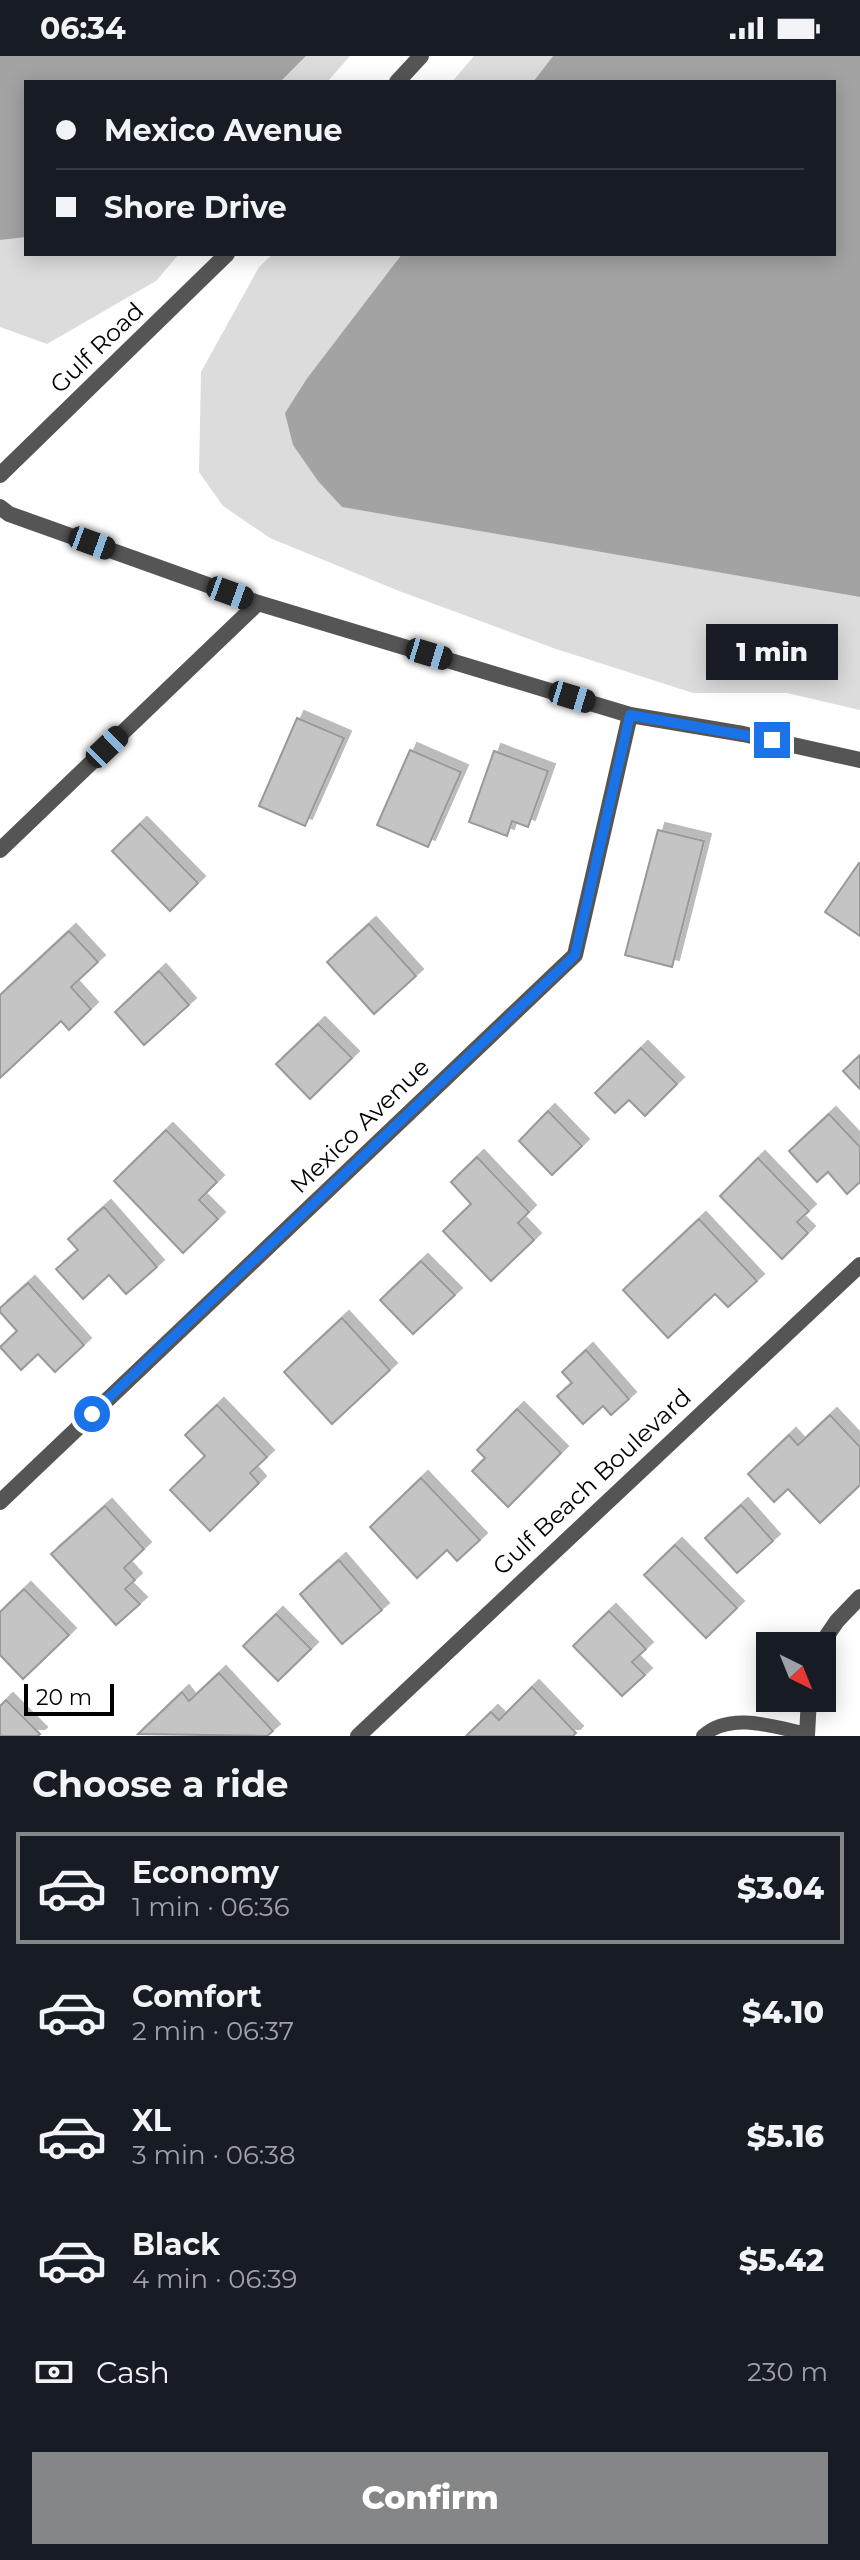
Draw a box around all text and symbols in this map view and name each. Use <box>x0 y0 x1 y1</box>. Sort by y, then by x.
text: 06:34 <box>40 10 126 47</box>
text: Mexico Avenue <box>104 112 343 149</box>
text: Shore Drive <box>104 189 287 226</box>
street label: Gulf Road <box>44 296 149 399</box>
car <box>65 524 119 562</box>
car <box>203 574 257 612</box>
callout: 1 min <box>706 624 838 680</box>
car <box>403 636 455 672</box>
text: 1 min <box>736 636 808 668</box>
car <box>546 679 598 715</box>
car <box>81 722 133 772</box>
route end <box>754 722 790 758</box>
street label: Mexico Avenue <box>284 1052 435 1199</box>
street label: Gulf Beach Boulevard <box>487 1382 697 1581</box>
route start <box>74 1396 110 1432</box>
north arrow <box>756 1632 836 1712</box>
map controls <box>756 1632 836 1712</box>
scale bar <box>24 1680 114 1716</box>
text: 20 m <box>36 1684 92 1711</box>
text: Choose a ride <box>32 1762 289 1806</box>
icon: car <box>36 1852 108 1924</box>
text: Economy <box>132 1854 279 1891</box>
text: $3.04 <box>737 1870 824 1907</box>
text: 1 min · 06:36 <box>132 1891 290 1923</box>
icon: car <box>36 1976 108 2048</box>
text: Comfort <box>132 1978 262 2015</box>
text: $4.10 <box>742 1994 824 2031</box>
text: 2 min · 06:37 <box>132 2015 294 2047</box>
icon: car <box>36 2100 108 2172</box>
text: XL <box>132 2102 171 2139</box>
text: $5.16 <box>747 2118 824 2155</box>
text: 3 min · 06:38 <box>132 2139 296 2171</box>
icon: car <box>36 2224 108 2296</box>
text: Black <box>132 2226 220 2263</box>
text: $5.42 <box>739 2242 824 2279</box>
text: 4 min · 06:39 <box>132 2263 297 2295</box>
icon: cash <box>32 2350 76 2394</box>
text: Cash <box>96 2354 170 2391</box>
text: 230 m <box>747 2356 828 2388</box>
button: Confirm <box>32 2452 828 2544</box>

